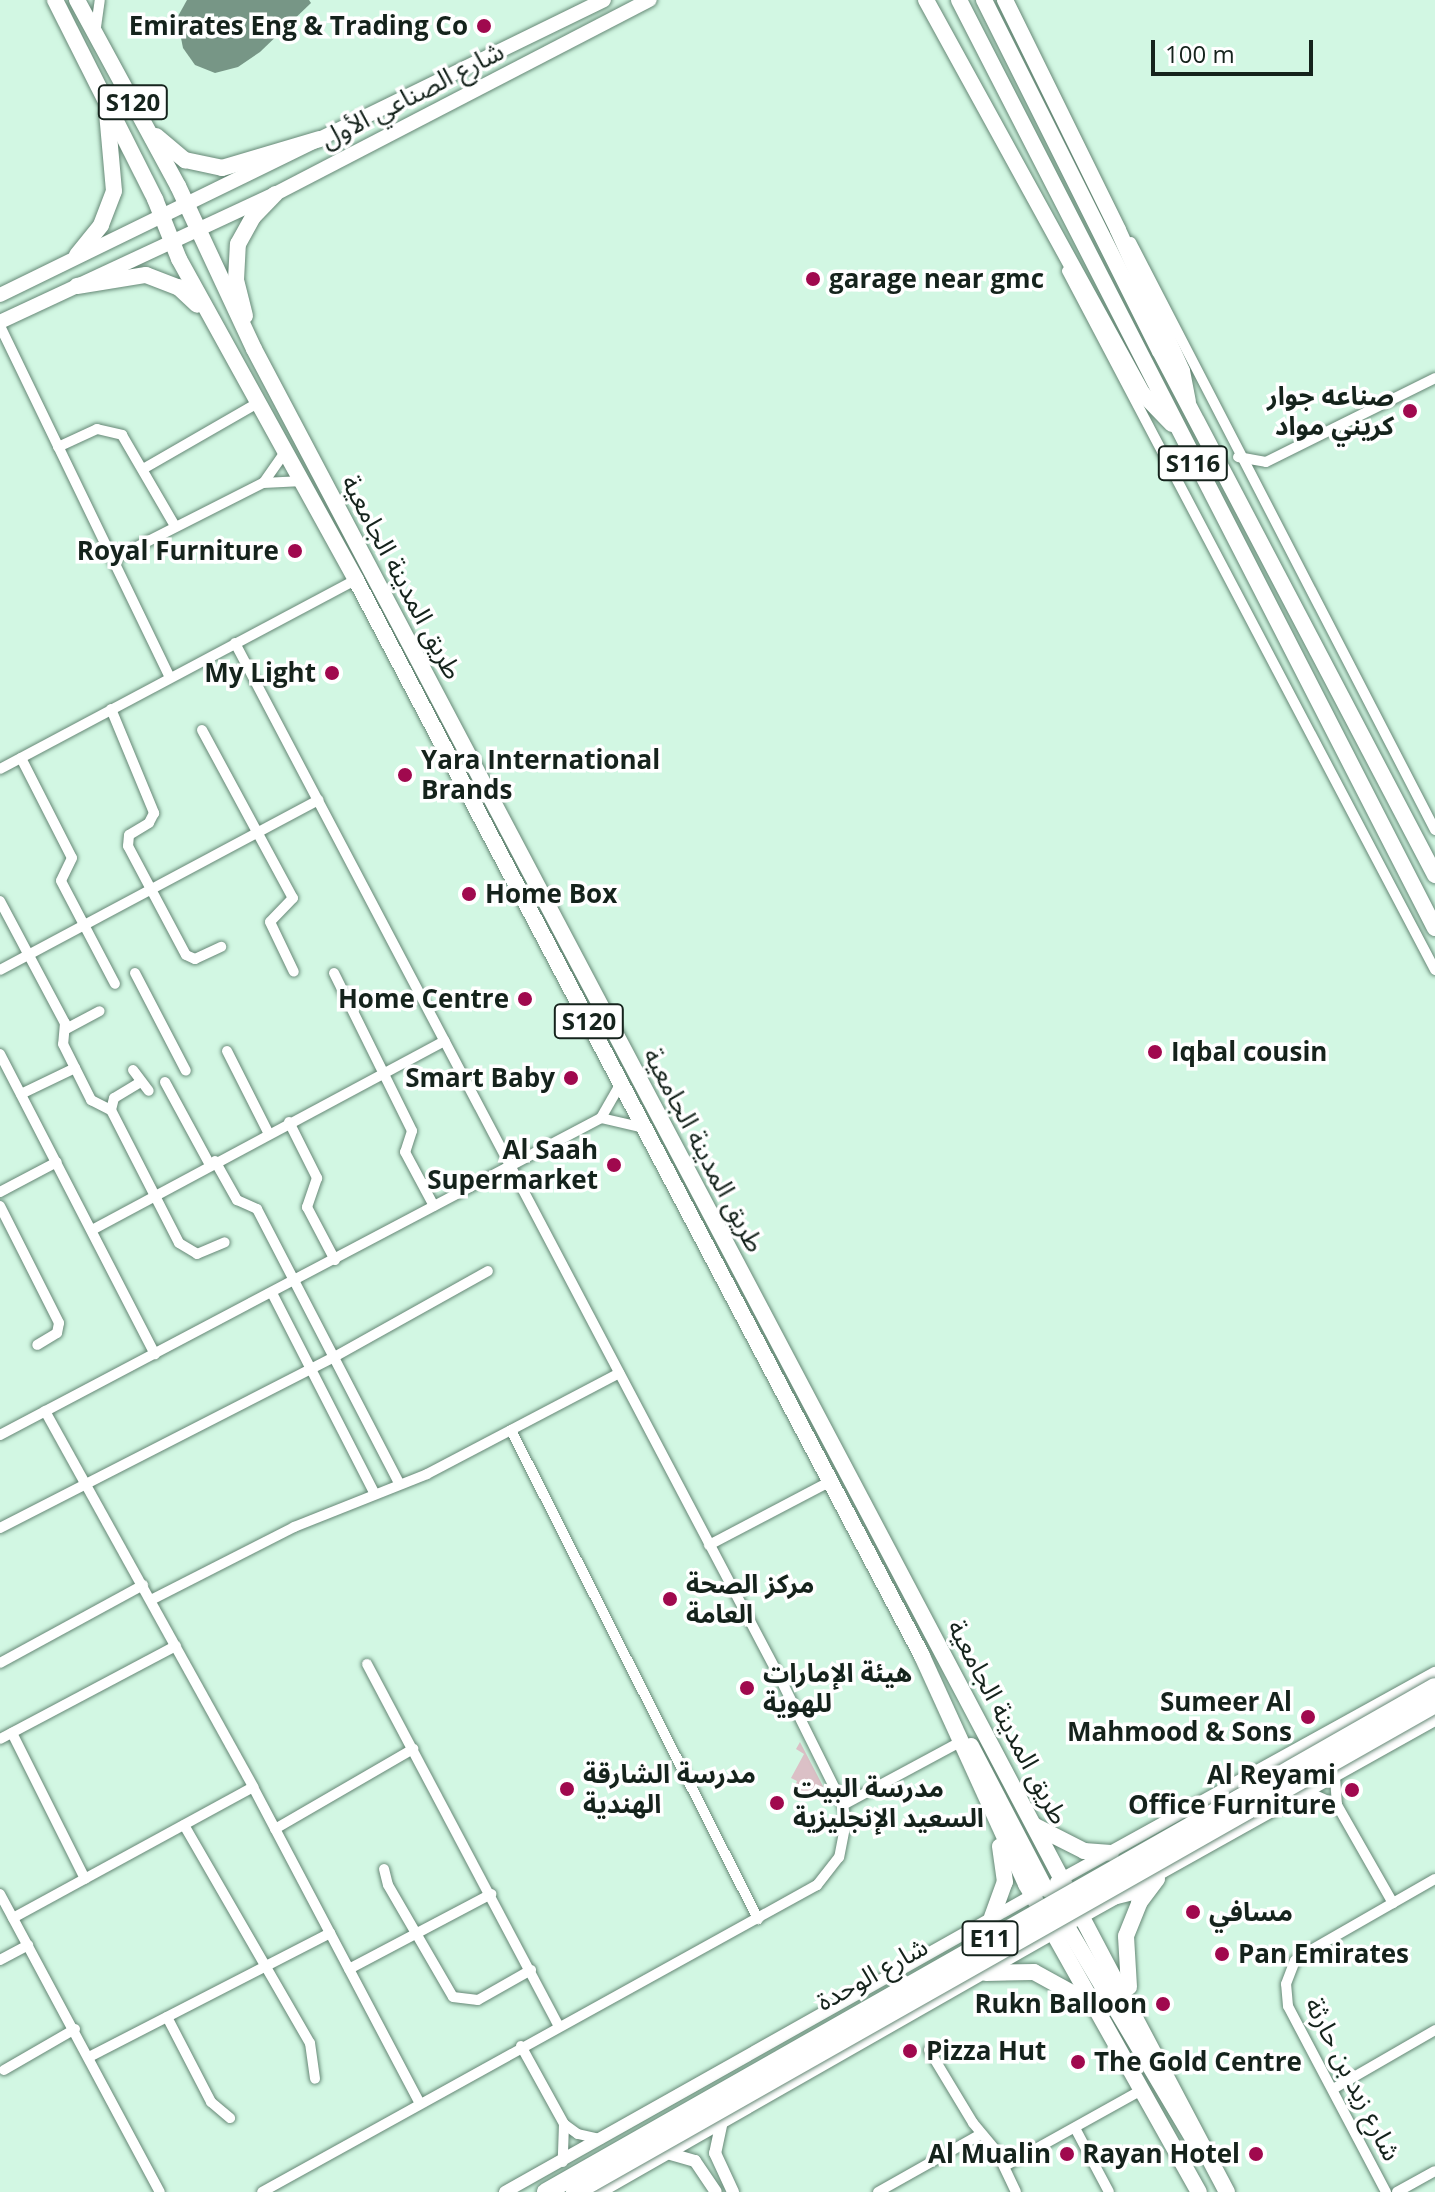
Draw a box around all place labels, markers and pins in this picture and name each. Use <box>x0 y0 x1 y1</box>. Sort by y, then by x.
place label: Emirates Eng & Trading Co <box>129 10 468 42</box>
marker: Emirates Eng & Trading Co <box>475 17 493 35</box>
place label: garage near gmc <box>829 263 1044 295</box>
marker: garage near gmc <box>804 270 822 288</box>
place label: صناعه جوار كريني مواد <box>1267 380 1394 442</box>
marker: صناعه جوار كريني مواد <box>1401 402 1419 420</box>
place label: Royal Furniture <box>77 535 279 567</box>
marker: Royal Furniture <box>286 542 304 560</box>
place label: My Light <box>204 657 316 689</box>
marker: My Light <box>323 664 341 682</box>
place label: Yara International Brands <box>421 744 660 806</box>
marker: Yara International Brands <box>396 766 414 784</box>
place label: Home Box <box>485 878 617 910</box>
marker: Home Box <box>460 885 478 903</box>
place label: Home Centre <box>338 983 509 1015</box>
marker: Home Centre <box>516 990 534 1008</box>
place label: Iqbal cousin <box>1171 1036 1327 1068</box>
marker: Iqbal cousin <box>1146 1043 1164 1061</box>
place label: Smart Baby <box>405 1062 555 1094</box>
marker: Smart Baby <box>562 1069 580 1087</box>
place label: Al Saah Supermarket <box>427 1134 598 1196</box>
marker: Al Saah Supermarket <box>605 1156 623 1174</box>
place label: مركز الصحة العامة <box>686 1568 814 1630</box>
marker: مركز الصحة العامة <box>661 1590 679 1608</box>
place label: هيئة الإمارات للهوية <box>763 1657 912 1718</box>
marker: هيئة الإمارات للهوية <box>738 1679 756 1697</box>
place label: Sumeer Al Mahmood & Sons <box>1067 1686 1292 1748</box>
marker: Sumeer Al Mahmood & Sons <box>1299 1708 1317 1726</box>
place label: مدرسة الشارقة الهندية <box>583 1758 756 1820</box>
place label: Al Reyami Office Furniture <box>1128 1759 1336 1820</box>
place label: مدرسة البيت السعيد الإنجليزية <box>793 1772 984 1834</box>
marker: مدرسة الشارقة الهندية <box>558 1780 576 1798</box>
marker: Al Reyami Office Furniture <box>1343 1781 1361 1799</box>
marker: مدرسة البيت السعيد الإنجليزية <box>768 1794 786 1812</box>
place label: مسافي <box>1209 1896 1293 1928</box>
marker: مسافي <box>1184 1903 1202 1921</box>
place label: Pan Emirates <box>1238 1938 1409 1970</box>
marker: Pan Emirates <box>1213 1945 1231 1963</box>
place label: Rukn Balloon <box>974 1988 1147 2020</box>
marker: Rukn Balloon <box>1154 1995 1172 2013</box>
place label: Pizza Hut <box>926 2035 1046 2067</box>
marker: Pizza Hut <box>901 2042 919 2060</box>
place label: The Gold Centre <box>1094 2046 1302 2078</box>
marker: The Gold Centre <box>1069 2053 1087 2071</box>
place label: Al Mualin <box>928 2138 1051 2170</box>
place label: Rayan Hotel <box>1082 2138 1240 2170</box>
marker: Al Mualin <box>1058 2145 1076 2163</box>
marker: Rayan Hotel <box>1247 2145 1265 2163</box>

